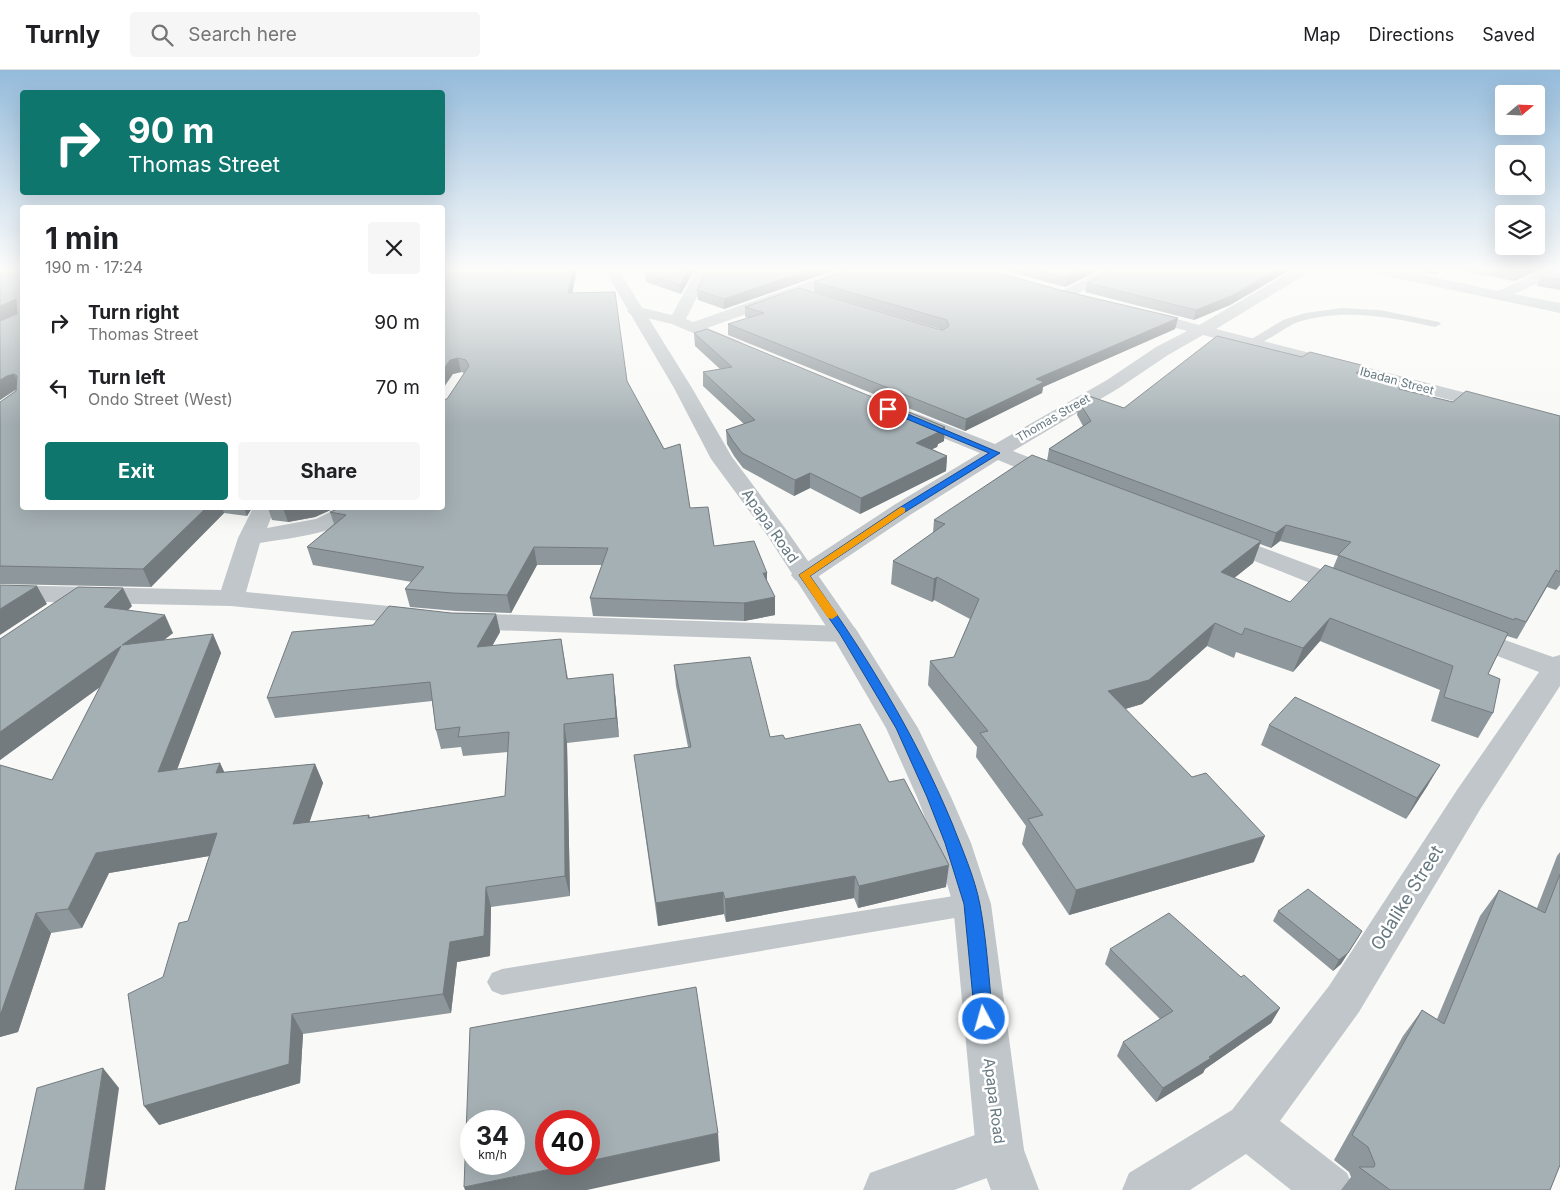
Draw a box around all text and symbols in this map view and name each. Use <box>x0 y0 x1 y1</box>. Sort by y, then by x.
search box <box>130 12 480 57</box>
text: Turnly <box>25 20 100 49</box>
icon: search <box>148 21 176 49</box>
text: Search here <box>188 23 297 46</box>
text: Map <box>1303 24 1341 45</box>
text: Directions <box>1369 24 1454 45</box>
text: Saved <box>1482 24 1535 45</box>
north arrow <box>1495 85 1545 135</box>
map controls <box>1495 85 1545 255</box>
text: 90 m <box>128 109 215 151</box>
icon: right <box>45 110 110 175</box>
button: search <box>1495 145 1545 195</box>
text: Thomas Street <box>128 151 280 177</box>
button: layers <box>1495 205 1545 255</box>
text: 1 min <box>45 220 119 256</box>
button: close <box>368 222 420 274</box>
text: 190 m · 17:24 <box>45 257 143 277</box>
text: Turn right <box>88 301 179 324</box>
icon: right <box>45 309 73 337</box>
text: 90 m <box>374 311 420 334</box>
text: Thomas Street <box>88 324 198 344</box>
street label: Ibadan Street <box>1359 363 1436 398</box>
text: Turn left <box>88 366 166 389</box>
icon: left <box>45 374 73 402</box>
text: 70 m <box>376 376 420 399</box>
pin <box>867 388 909 430</box>
text: Ondo Street (West) <box>88 389 233 409</box>
street label: Thomas Street <box>1013 390 1092 445</box>
icon: arrive <box>874 395 902 423</box>
button: Exit <box>45 442 228 500</box>
button: Share <box>238 442 420 500</box>
street label: Apapa Road <box>738 485 803 566</box>
street label: Odalike Street <box>1366 841 1447 954</box>
position arrow <box>957 992 1009 1044</box>
street label: Apapa Road <box>980 1057 1009 1145</box>
speed limit sign: 40 <box>535 1110 600 1175</box>
text: 34 <box>476 1121 509 1151</box>
text: km/h <box>478 1147 507 1162</box>

